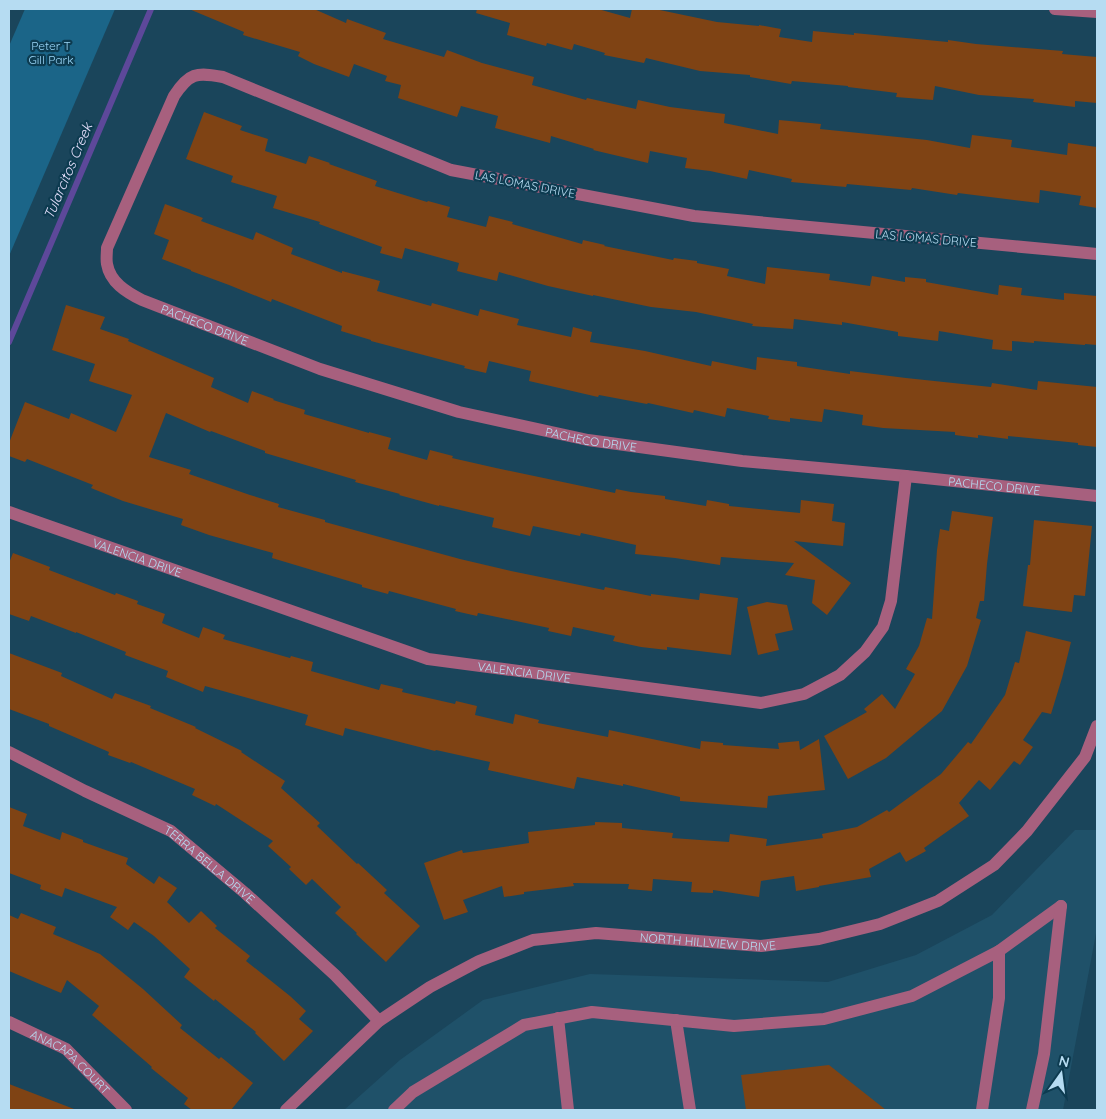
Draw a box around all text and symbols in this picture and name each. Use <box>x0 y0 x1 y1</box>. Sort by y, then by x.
park label: Peter T Gill Park <box>28 38 74 67</box>
water label: Tularcitos Creek <box>40 119 97 222</box>
street label: LAS LOMAS DRIVE <box>474 167 577 201</box>
street label: LAS LOMAS DRIVE <box>875 226 978 250</box>
street label: PACHECO DRIVE <box>159 301 251 348</box>
street label: PACHECO DRIVE <box>544 423 638 454</box>
street label: PACHECO DRIVE <box>947 473 1041 498</box>
street label: VALENCIA DRIVE <box>91 534 184 580</box>
street label: VALENCIA DRIVE <box>477 658 572 685</box>
street label: TERRA BELLA DRIVE <box>162 822 259 906</box>
street label: NORTH HILLVIEW DRIVE <box>639 929 777 953</box>
street label: ANACAPA COURT <box>28 1026 113 1097</box>
north arrow <box>1036 1049 1086 1099</box>
text: N <box>1057 1051 1071 1071</box>

